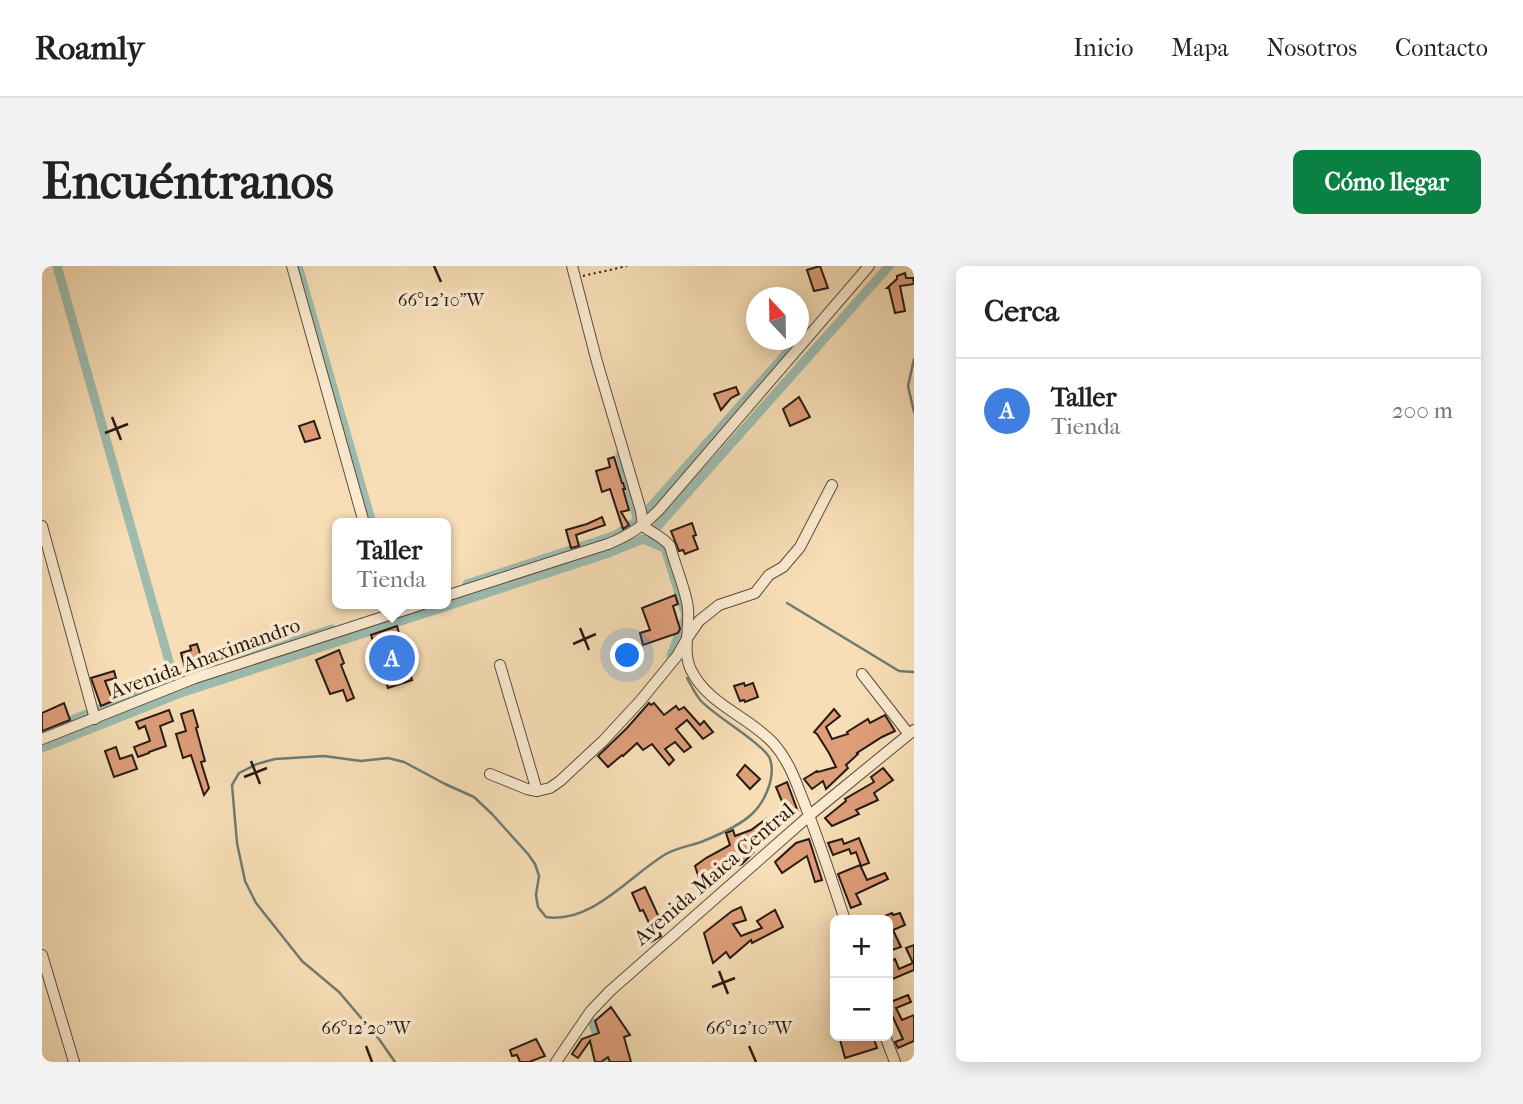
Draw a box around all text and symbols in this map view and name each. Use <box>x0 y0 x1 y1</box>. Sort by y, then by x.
text: Roamly <box>35 29 144 68</box>
text: Inicio <box>1073 34 1133 62</box>
text: Mapa <box>1171 34 1229 62</box>
text: Nosotros <box>1267 34 1357 62</box>
text: Contacto <box>1395 34 1488 62</box>
button: Cómo llegar <box>1293 150 1481 214</box>
text: Encuéntranos <box>42 153 334 211</box>
north arrow <box>746 287 809 350</box>
text: 66°12'10"W <box>398 290 486 311</box>
text: Cerca <box>984 294 1059 329</box>
text: Taller <box>1051 382 1116 413</box>
text: A <box>1000 397 1014 424</box>
text: 200 m <box>1392 397 1453 424</box>
text: Tienda <box>1051 413 1120 440</box>
popup <box>332 518 451 609</box>
text: Taller <box>357 535 422 566</box>
text: Tienda <box>357 566 426 593</box>
street label: Avenida Anaximandro <box>106 612 303 704</box>
pin: A <box>369 632 415 684</box>
your location <box>610 638 644 672</box>
street label: Avenida Maica Central <box>628 798 799 951</box>
map controls <box>830 915 893 1041</box>
button: + <box>830 915 893 978</box>
button: − <box>830 978 893 1041</box>
text: 66°12'20"W <box>321 1018 412 1039</box>
text: 66°12'10"W <box>706 1018 794 1039</box>

